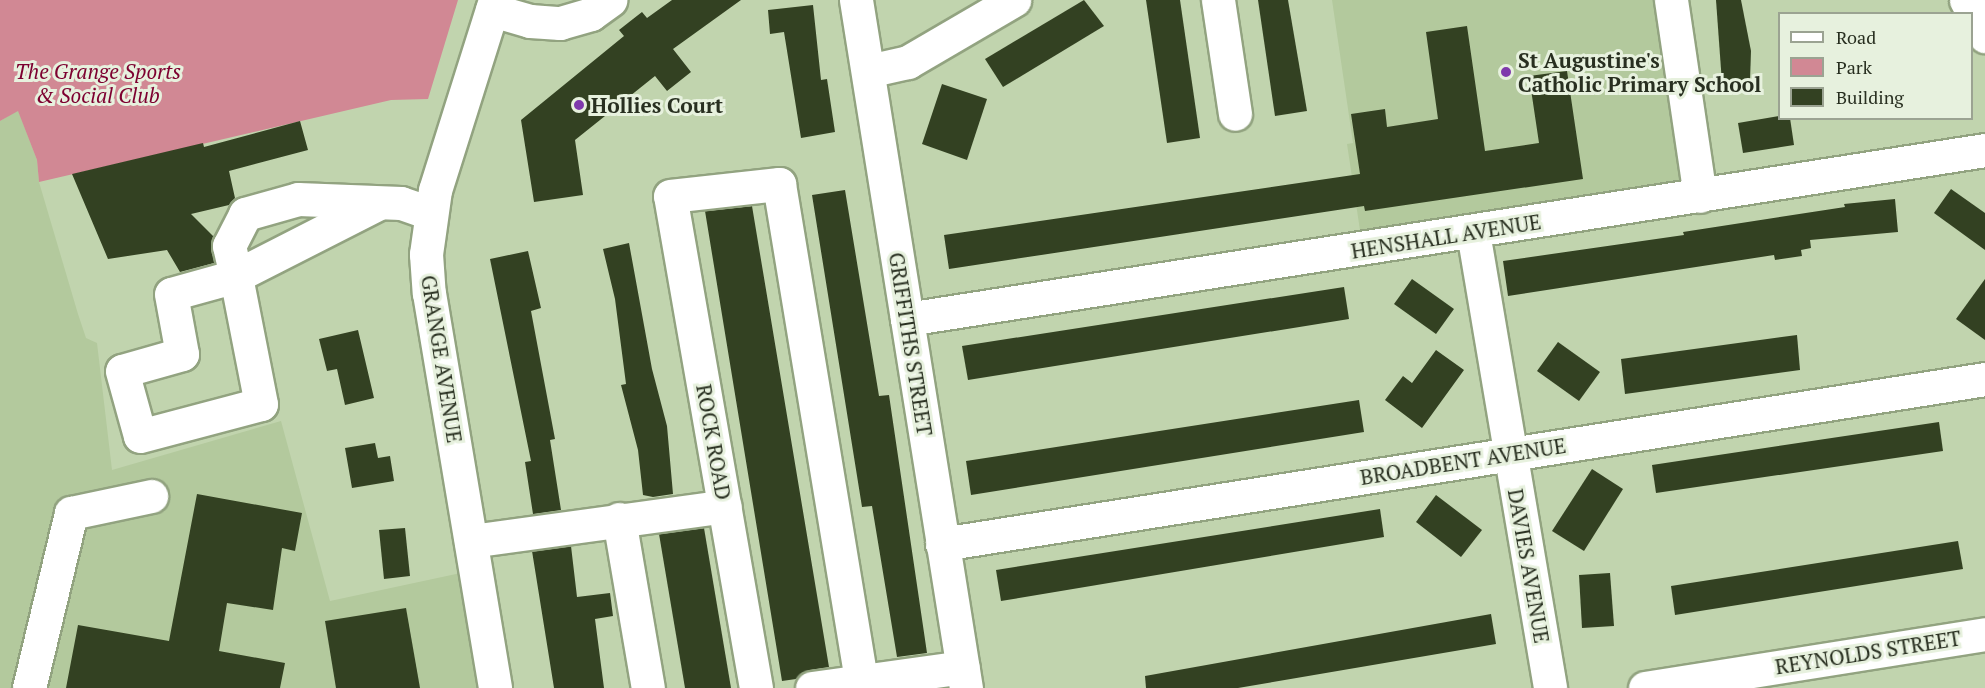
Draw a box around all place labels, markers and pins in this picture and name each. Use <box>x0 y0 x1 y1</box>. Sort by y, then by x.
place label: St Augustine's Catholic Primary School <box>1518 47 1761 97</box>
marker: St Augustine's Catholic Primary School <box>1499 65 1513 79</box>
place label: Hollies Court <box>591 92 723 118</box>
marker: Hollies Court <box>572 98 586 112</box>

